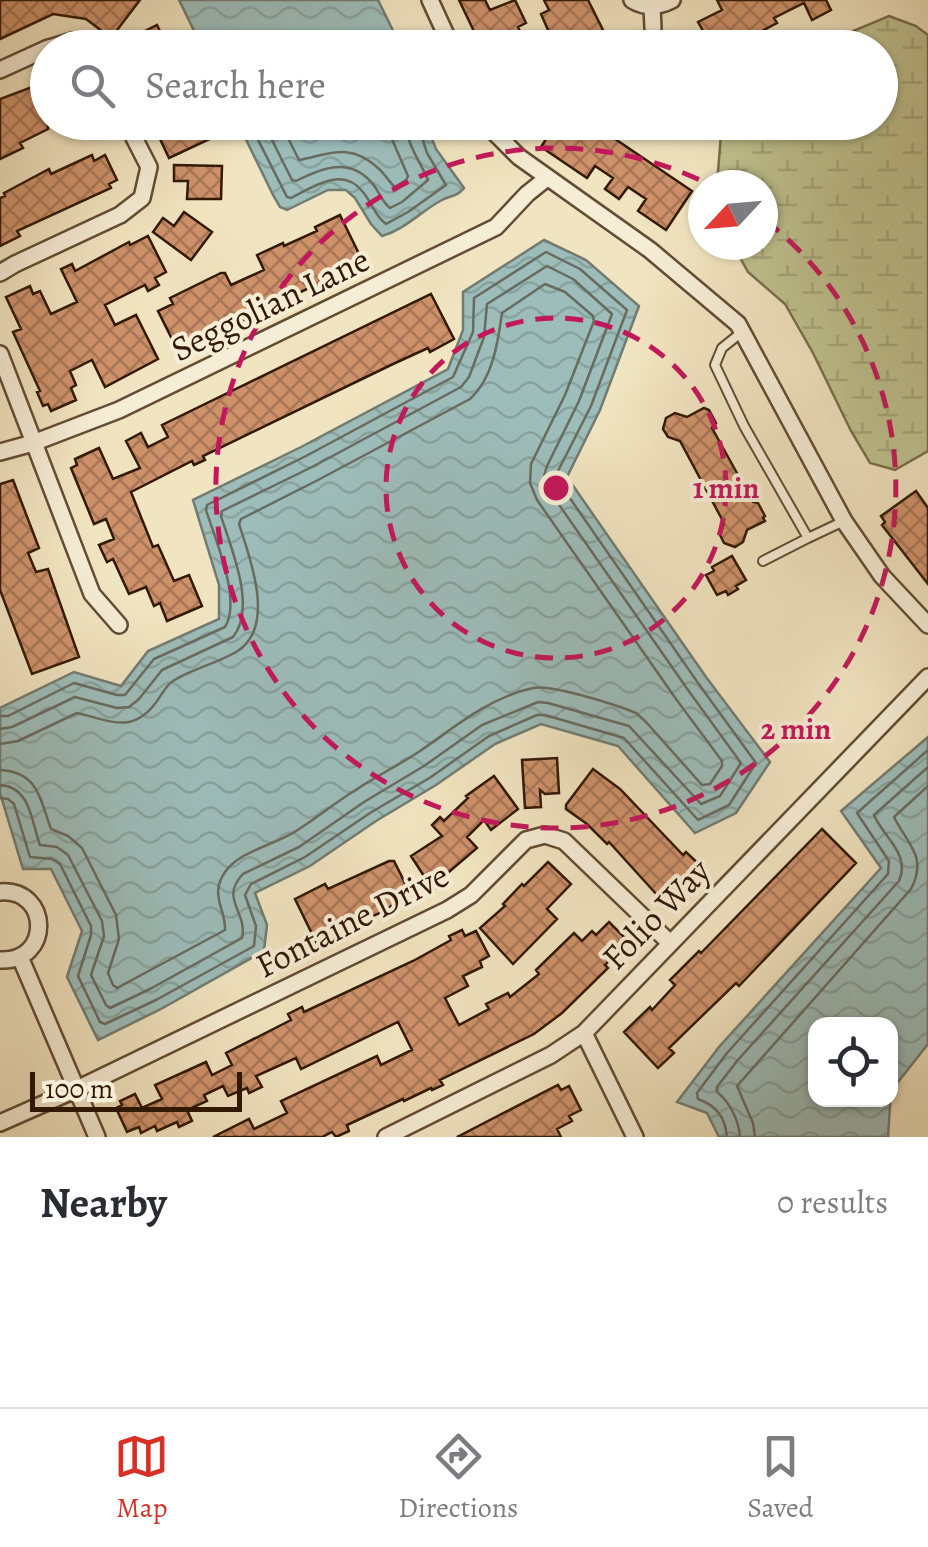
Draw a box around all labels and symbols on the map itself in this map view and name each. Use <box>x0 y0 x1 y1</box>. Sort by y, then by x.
north arrow <box>688 170 778 260</box>
street label: Seggolian Lane <box>163 235 377 373</box>
text: 1 min <box>693 468 759 508</box>
centre of rings <box>538 470 574 506</box>
text: 2 min <box>761 709 831 749</box>
street label: Folio Way <box>591 848 721 980</box>
street label: Fontaine Drive <box>247 851 457 989</box>
scale bar <box>30 1067 242 1112</box>

